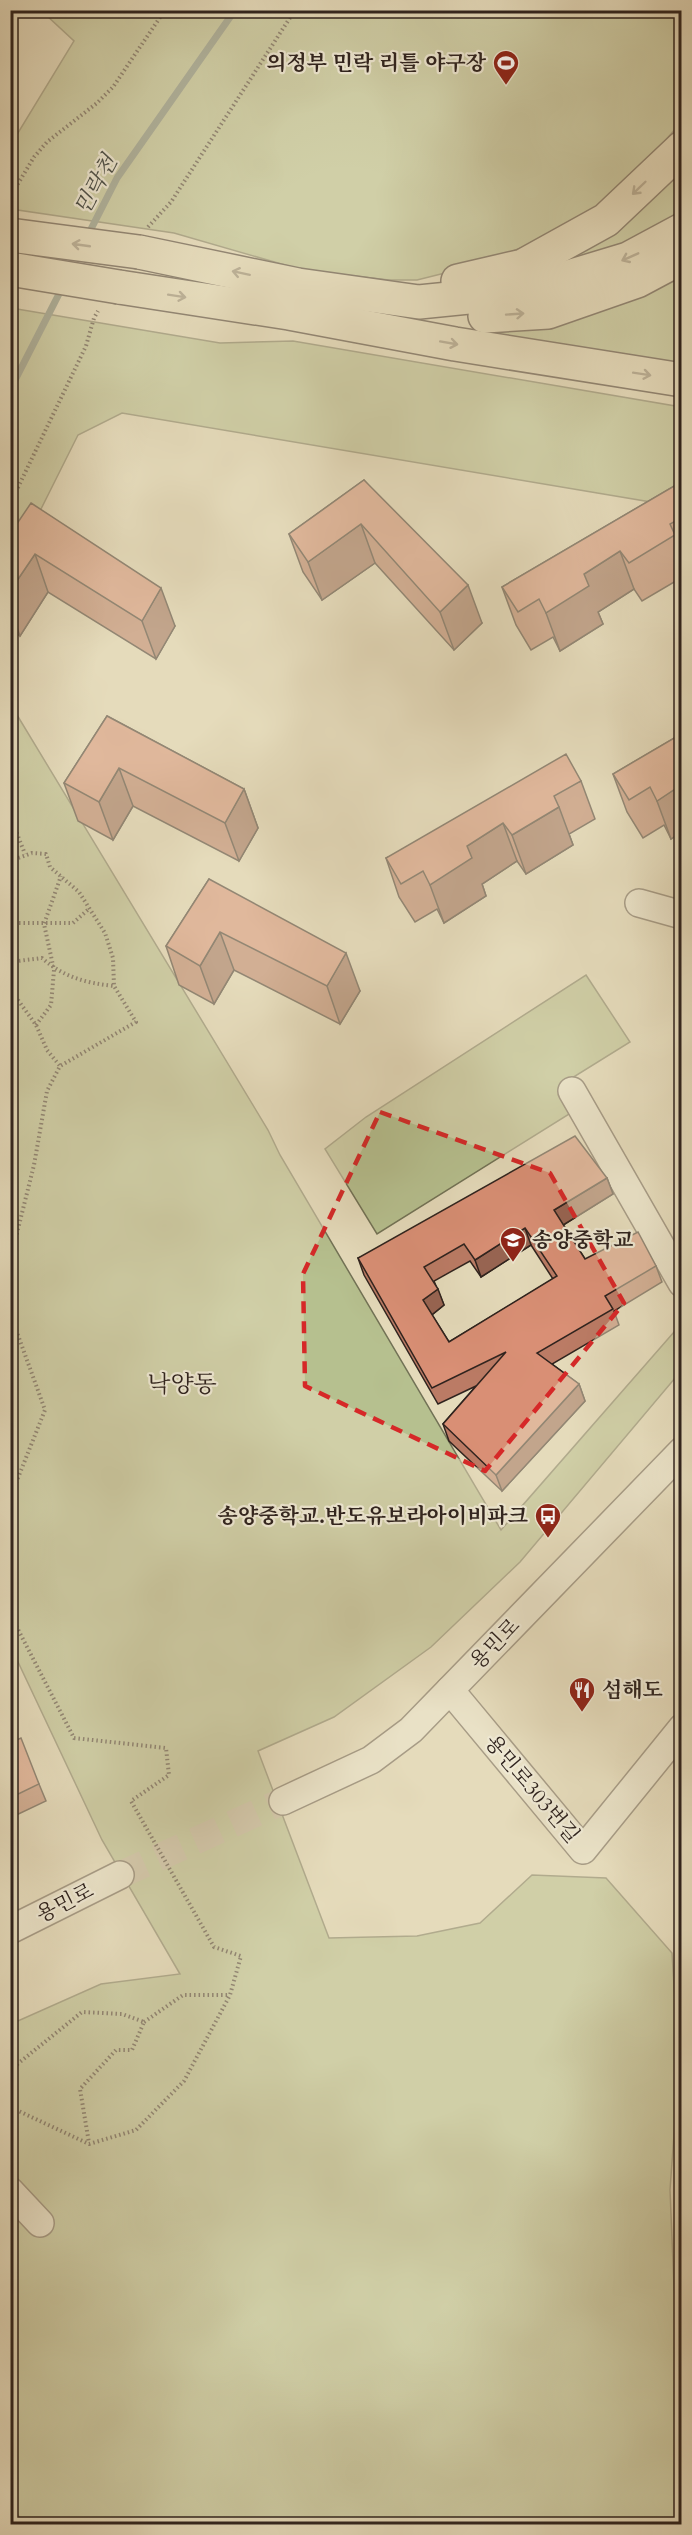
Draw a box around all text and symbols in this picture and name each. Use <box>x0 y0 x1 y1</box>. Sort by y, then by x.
sports icon: 의정부 민락 리틀 야구장 <box>491 48 521 86</box>
place label: 의정부 민락 리틀 야구장 <box>266 49 487 78</box>
water label: 민락천 <box>67 148 125 220</box>
one-way arrow <box>632 181 647 195</box>
one-way arrow <box>72 239 92 250</box>
one-way arrow <box>621 252 639 263</box>
one-way arrow <box>232 267 251 279</box>
one-way arrow <box>166 290 186 301</box>
one-way arrow <box>504 308 524 319</box>
one-way arrow <box>439 338 459 349</box>
one-way arrow <box>631 368 651 379</box>
school or university icon: 송양중학교 <box>498 1225 528 1263</box>
place label: 송양중학교 <box>532 1226 633 1255</box>
district label: 낙양동 <box>147 1368 217 1401</box>
bus stop icon: 송양중학교.반도유보라아이비파크 <box>533 1501 563 1539</box>
place label: 송양중학교.반도유보라아이비파크 <box>218 1502 528 1531</box>
street label: 용민로 <box>463 1612 527 1676</box>
restaurant icon: 섬해도 <box>567 1675 597 1713</box>
place label: 섬해도 <box>602 1676 663 1705</box>
street label: 용민로303번길 <box>478 1728 586 1850</box>
street label: 용민로 <box>31 1876 99 1930</box>

